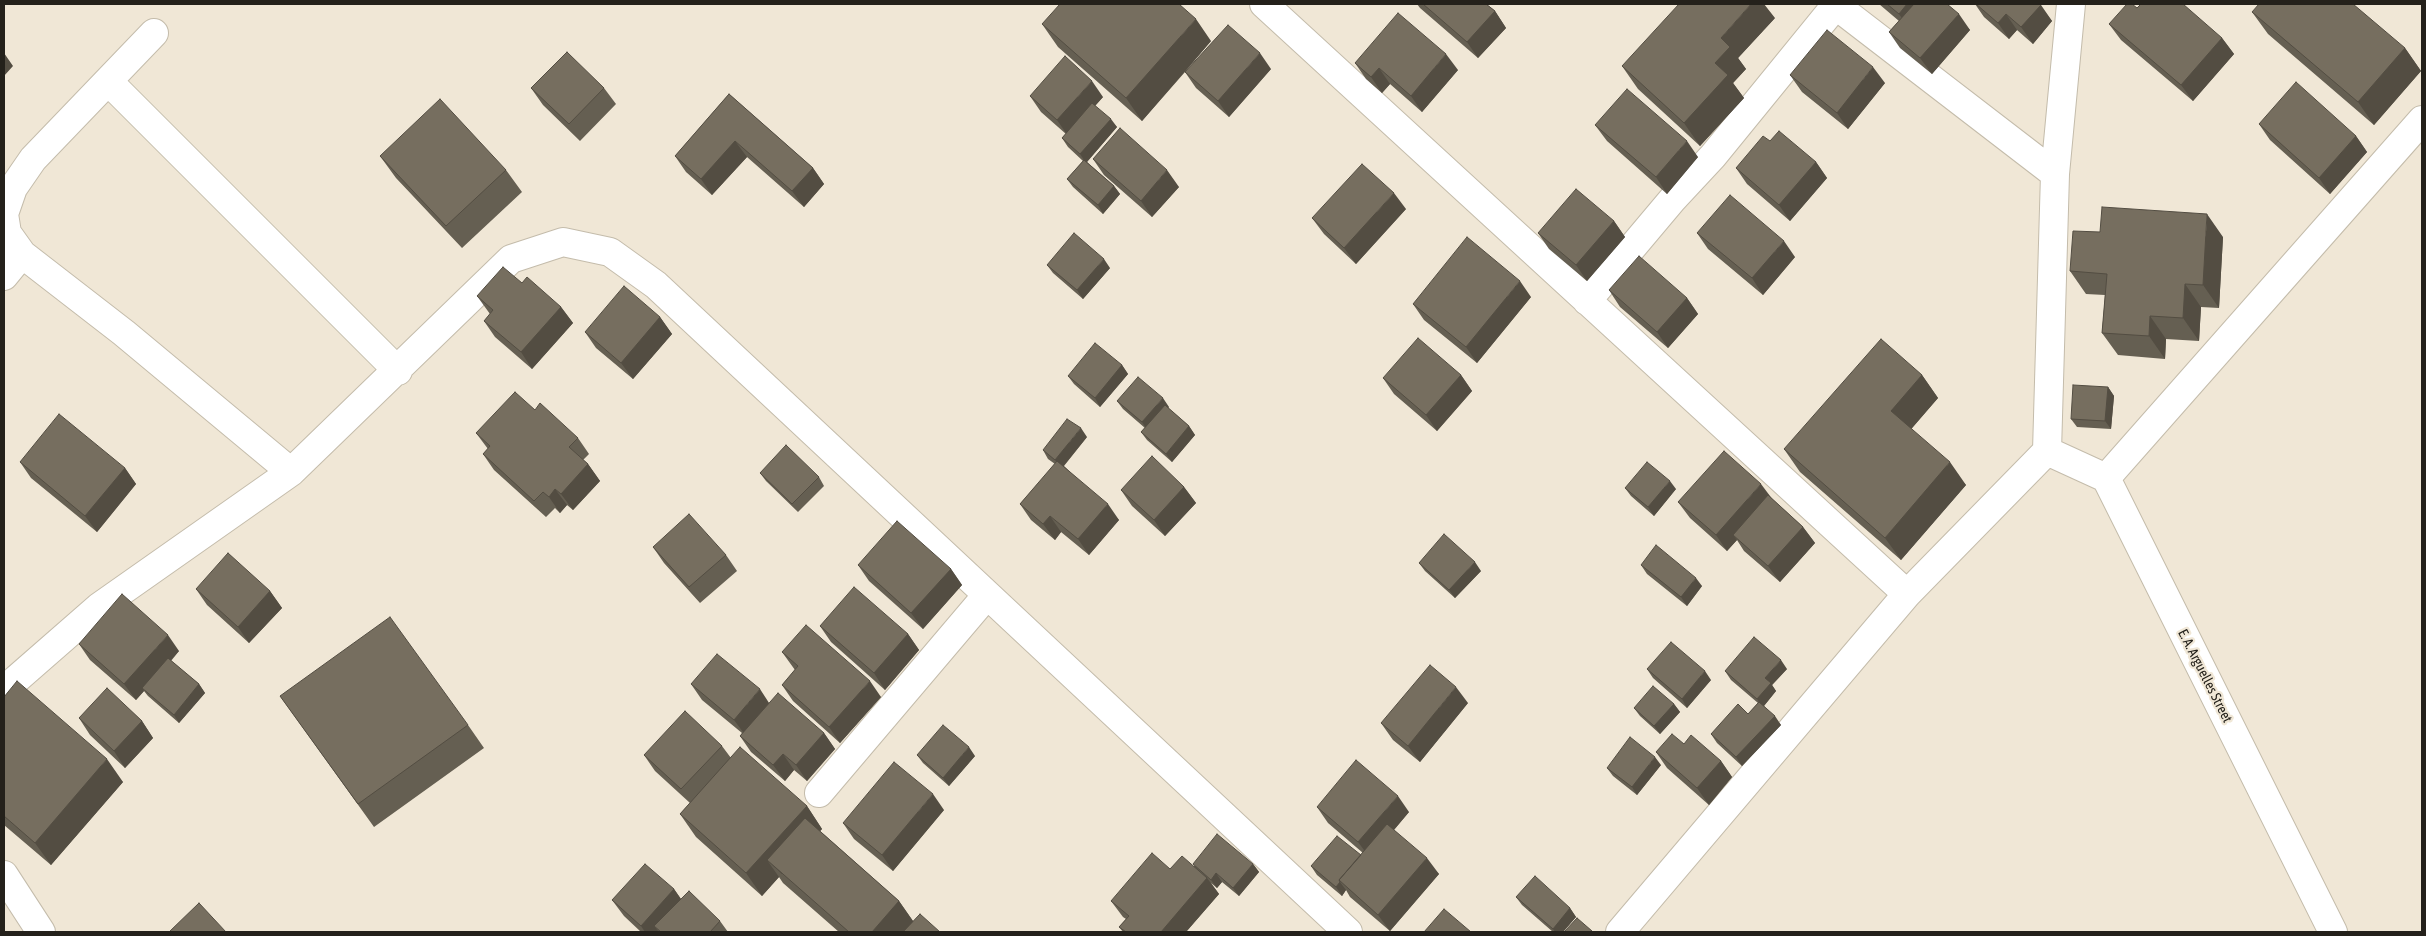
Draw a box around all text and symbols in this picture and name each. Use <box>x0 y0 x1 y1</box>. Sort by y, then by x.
street label: E. A. Arguelles Street <box>2174 626 2236 726</box>

